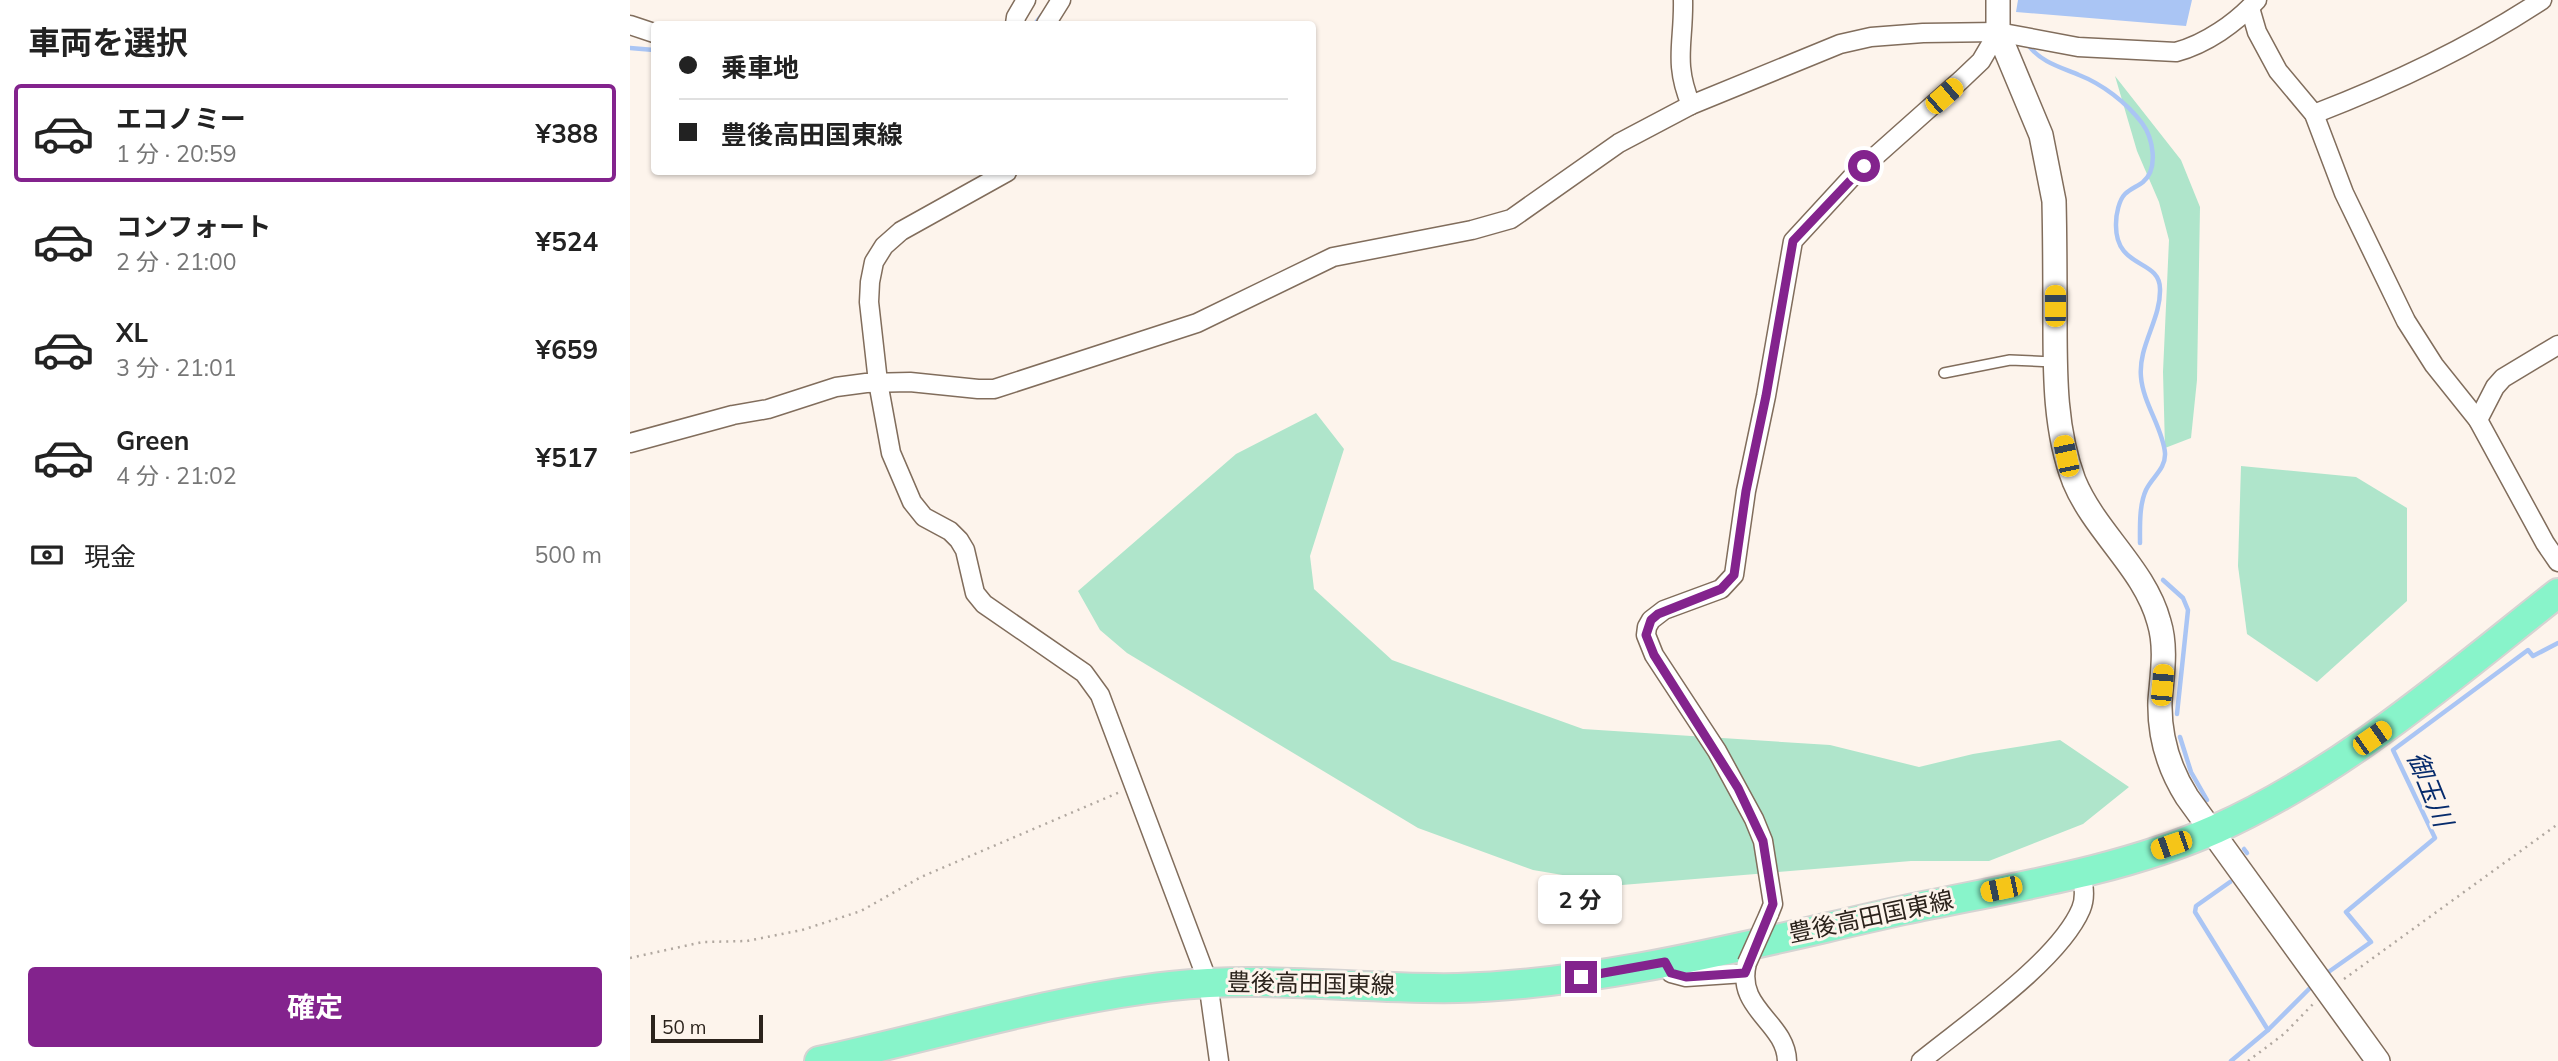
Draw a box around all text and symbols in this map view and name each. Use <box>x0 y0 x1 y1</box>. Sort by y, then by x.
text: 車両を選択 <box>28 22 188 62</box>
text: 乗車地 <box>721 51 799 84</box>
car <box>1922 74 1967 118</box>
icon: car <box>32 102 95 165</box>
text: エコノミー <box>116 102 246 135</box>
text: ¥388 <box>536 117 598 150</box>
text: 豊後高田国東線 <box>721 118 903 151</box>
text: 1 分 · 20:59 <box>116 139 237 168</box>
route start <box>1848 150 1880 182</box>
icon: car <box>32 210 95 273</box>
text: コンフォート <box>116 210 271 243</box>
text: ¥524 <box>536 225 598 258</box>
text: 2 分 · 21:00 <box>116 247 237 276</box>
car <box>2045 285 2066 327</box>
text: XL <box>116 316 148 349</box>
icon: car <box>32 318 95 381</box>
text: ¥659 <box>536 333 598 366</box>
text: 3 分 · 21:01 <box>116 353 237 382</box>
text: Green <box>116 424 189 457</box>
icon: car <box>32 426 95 489</box>
car <box>2052 433 2081 479</box>
text: ¥517 <box>536 441 598 474</box>
text: 4 分 · 21:02 <box>116 461 237 490</box>
icon: cash <box>28 536 66 574</box>
text: 現金 <box>84 540 136 573</box>
text: 500 m <box>534 540 602 569</box>
car <box>2150 663 2175 707</box>
car <box>2349 717 2396 759</box>
water label: 御玉川 <box>2401 746 2461 834</box>
car <box>2148 828 2195 862</box>
car <box>1979 874 2024 904</box>
callout: 2 分 <box>1539 876 1623 925</box>
street label: 豊後高田国東線 <box>1786 884 1956 948</box>
text: 2 分 <box>1558 885 1602 914</box>
route end <box>1565 961 1597 993</box>
button: 確定 <box>28 967 602 1047</box>
street label: 豊後高田国東線 <box>1227 967 1395 999</box>
scale bar <box>651 1012 763 1044</box>
text: 50 m <box>662 1015 706 1039</box>

